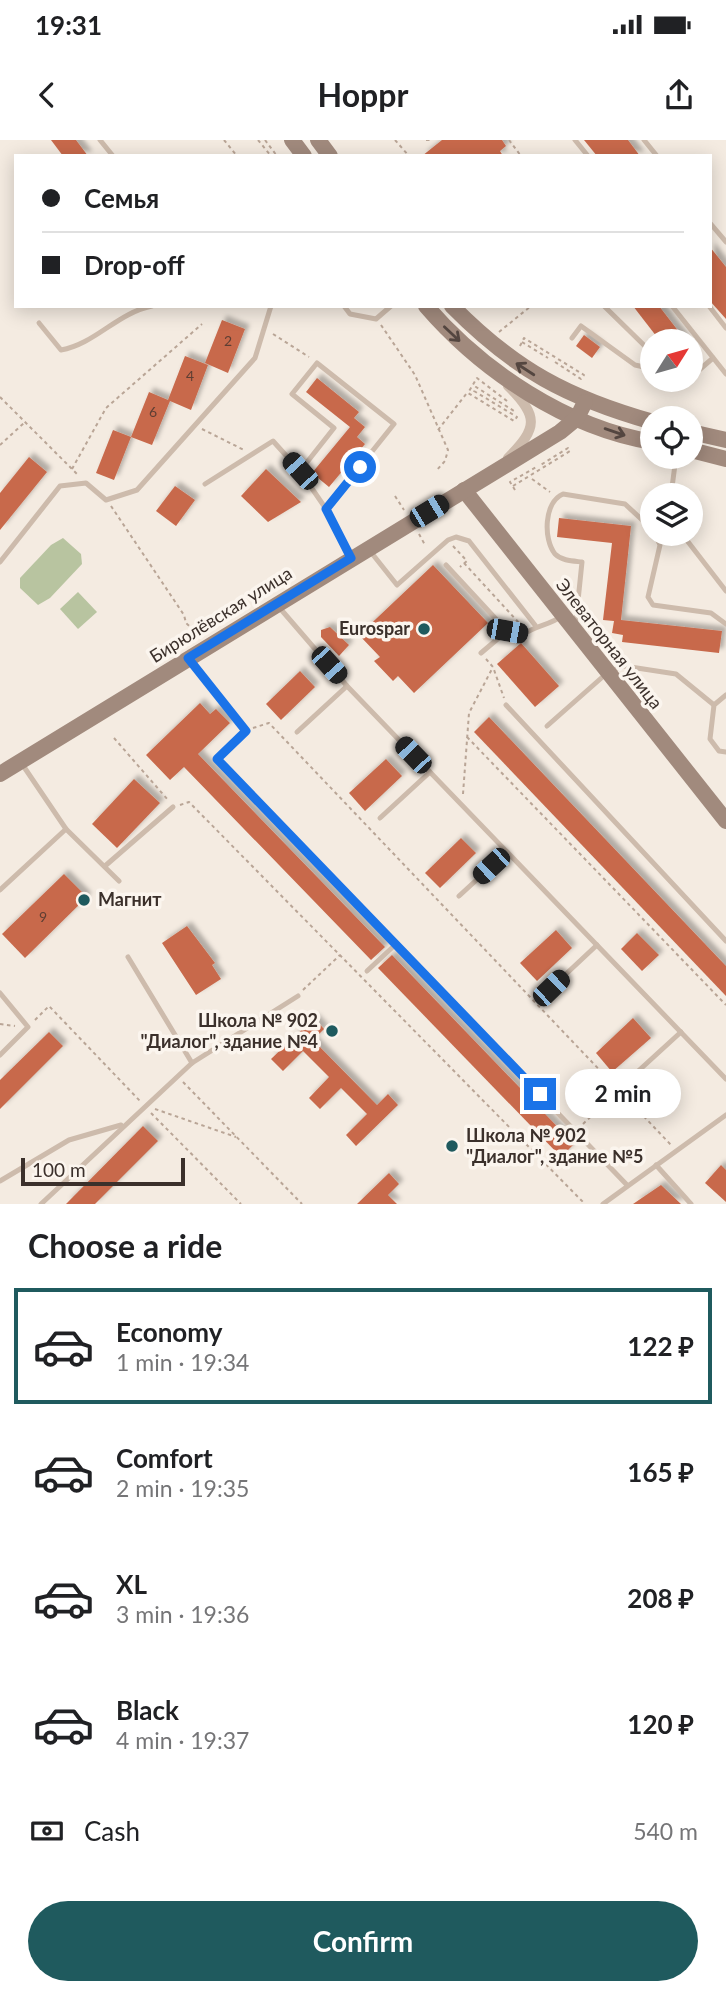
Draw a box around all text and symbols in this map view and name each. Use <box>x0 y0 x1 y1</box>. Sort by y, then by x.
text: 19:31 <box>35 9 102 41</box>
text: Hoppr <box>318 75 408 114</box>
icon: back <box>28 76 66 114</box>
icon: share <box>660 76 698 114</box>
text: Семья <box>84 182 159 214</box>
text: Drop-off <box>84 249 185 281</box>
one-way arrow <box>443 326 460 343</box>
north arrow <box>640 329 704 392</box>
map controls <box>640 329 703 546</box>
house number: 2 <box>224 332 232 349</box>
one-way arrow <box>516 361 536 375</box>
house number: 4 <box>186 367 194 384</box>
house number: 6 <box>149 403 157 420</box>
button: locate <box>640 406 703 469</box>
one-way arrow <box>603 427 625 439</box>
car <box>279 448 322 494</box>
route start <box>344 451 376 483</box>
button: layers <box>640 483 703 546</box>
car <box>406 491 453 531</box>
street label: Бирюлёвская улица <box>145 561 296 667</box>
street label: Элеваторная улица <box>552 574 668 713</box>
place label: Eurospar <box>339 617 410 639</box>
car <box>485 617 530 645</box>
marker: Eurospar <box>416 621 432 637</box>
car <box>308 642 351 688</box>
car <box>391 733 436 777</box>
car <box>469 844 514 888</box>
place label: Магнит <box>98 888 162 910</box>
marker: Магнит <box>76 892 92 908</box>
house number: 9 <box>39 908 47 925</box>
car <box>529 966 574 1010</box>
place label: Школа № 902 "Диалог", здание №4 <box>141 1009 318 1052</box>
marker: Школа № 902 "Диалог", здание №4 <box>324 1023 340 1039</box>
callout: 2 min <box>564 1070 680 1118</box>
route end <box>524 1078 556 1110</box>
text: 2 min <box>594 1079 652 1107</box>
place label: Школа № 902 "Диалог", здание №5 <box>466 1124 643 1167</box>
marker: Школа № 902 "Диалог", здание №5 <box>444 1138 460 1154</box>
scale bar <box>21 1155 186 1187</box>
text: 100 m <box>32 1158 86 1181</box>
text: Choose a ride <box>28 1226 222 1265</box>
icon: car <box>32 1315 95 1378</box>
text: Economy <box>116 1316 222 1348</box>
text: 122 ₽ <box>627 1330 694 1362</box>
text: 1 min · 19:34 <box>116 1348 249 1376</box>
icon: car <box>32 1441 95 1504</box>
text: Comfort <box>116 1442 213 1474</box>
text: 165 ₽ <box>627 1456 694 1488</box>
text: 2 min · 19:35 <box>116 1474 249 1502</box>
icon: car <box>32 1567 95 1630</box>
text: XL <box>116 1568 147 1600</box>
text: 208 ₽ <box>627 1582 694 1614</box>
text: 3 min · 19:36 <box>116 1600 249 1628</box>
icon: car <box>32 1693 95 1756</box>
text: Black <box>116 1694 179 1726</box>
text: 120 ₽ <box>627 1708 694 1740</box>
text: 4 min · 19:37 <box>116 1726 249 1754</box>
icon: cash <box>28 1812 66 1850</box>
text: Cash <box>84 1815 140 1847</box>
text: 540 m <box>633 1817 698 1845</box>
button: Confirm <box>28 1901 698 1981</box>

